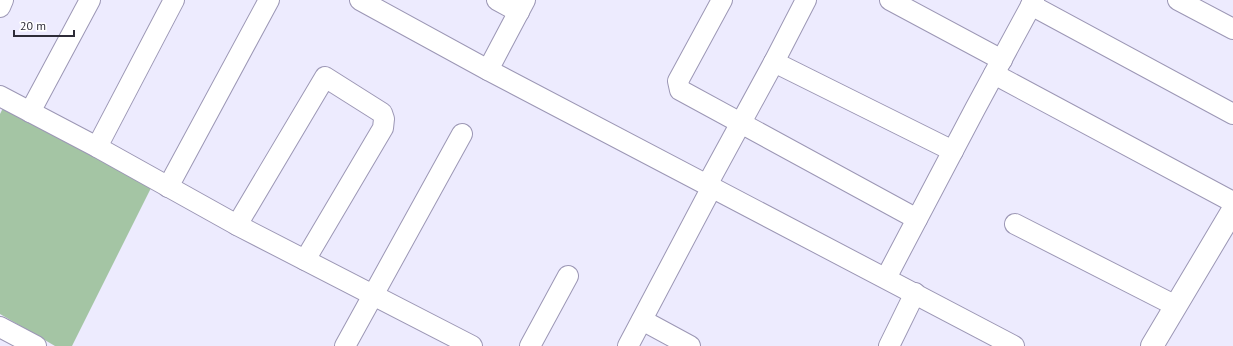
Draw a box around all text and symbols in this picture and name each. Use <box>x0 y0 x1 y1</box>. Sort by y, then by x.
scale bar <box>14 12 74 38</box>
text: 20 m <box>20 18 46 33</box>

